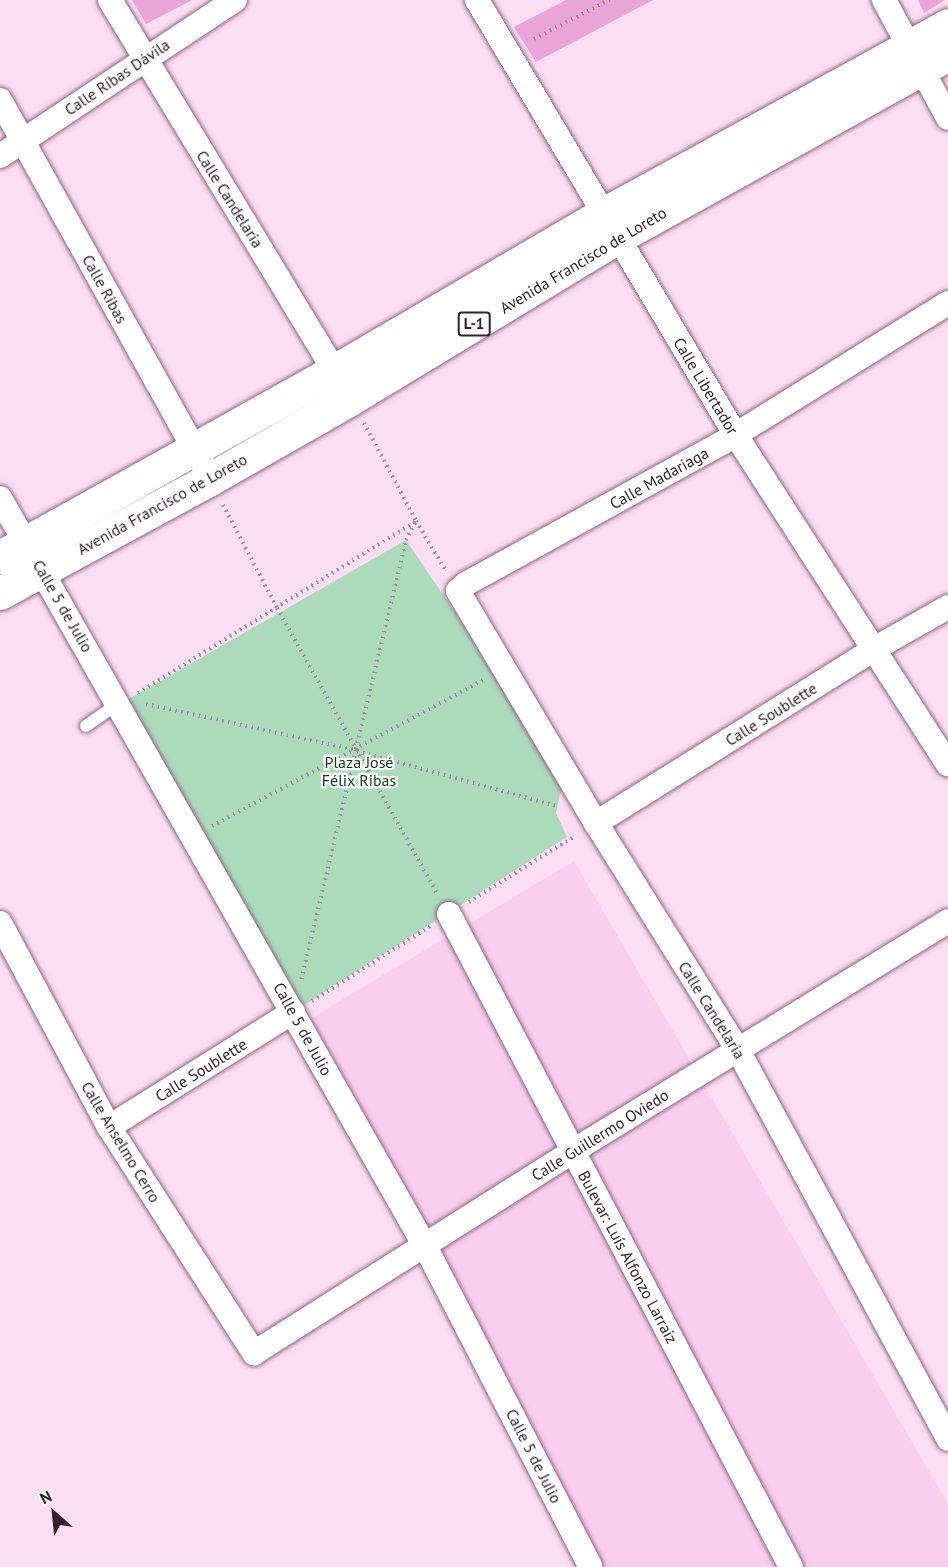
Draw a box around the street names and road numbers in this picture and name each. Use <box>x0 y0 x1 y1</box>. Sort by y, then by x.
street label: Calle Ríbas Dávila <box>61 35 173 119</box>
street label: Calle Candelaria <box>192 147 268 251</box>
street label: Avenida Francisco de Loreto <box>496 203 670 317</box>
street label: Calle Ribas <box>78 251 132 327</box>
road number: L-1 <box>458 312 490 336</box>
street label: Calle Libertador <box>670 334 742 438</box>
street label: Calle Madariaga <box>606 443 712 513</box>
street label: Avenida Francisco de Loreto <box>74 449 250 559</box>
street label: Calle 5 de Julio <box>29 556 97 656</box>
street label: Calle Soublette <box>722 678 820 750</box>
street label: Calle Candelaria <box>674 958 750 1062</box>
street label: Calle 5 de Julio <box>270 979 336 1079</box>
street label: Calle Soublette <box>152 1034 250 1106</box>
street label: Calle Anselmo Cerro <box>77 1078 165 1206</box>
street label: Calle Guillermo Oviedo <box>528 1085 672 1185</box>
street label: Bulevar: Luís Alfonzo Larraiz <box>574 1167 682 1347</box>
street label: Calle 5 de Julio <box>502 1406 566 1506</box>

